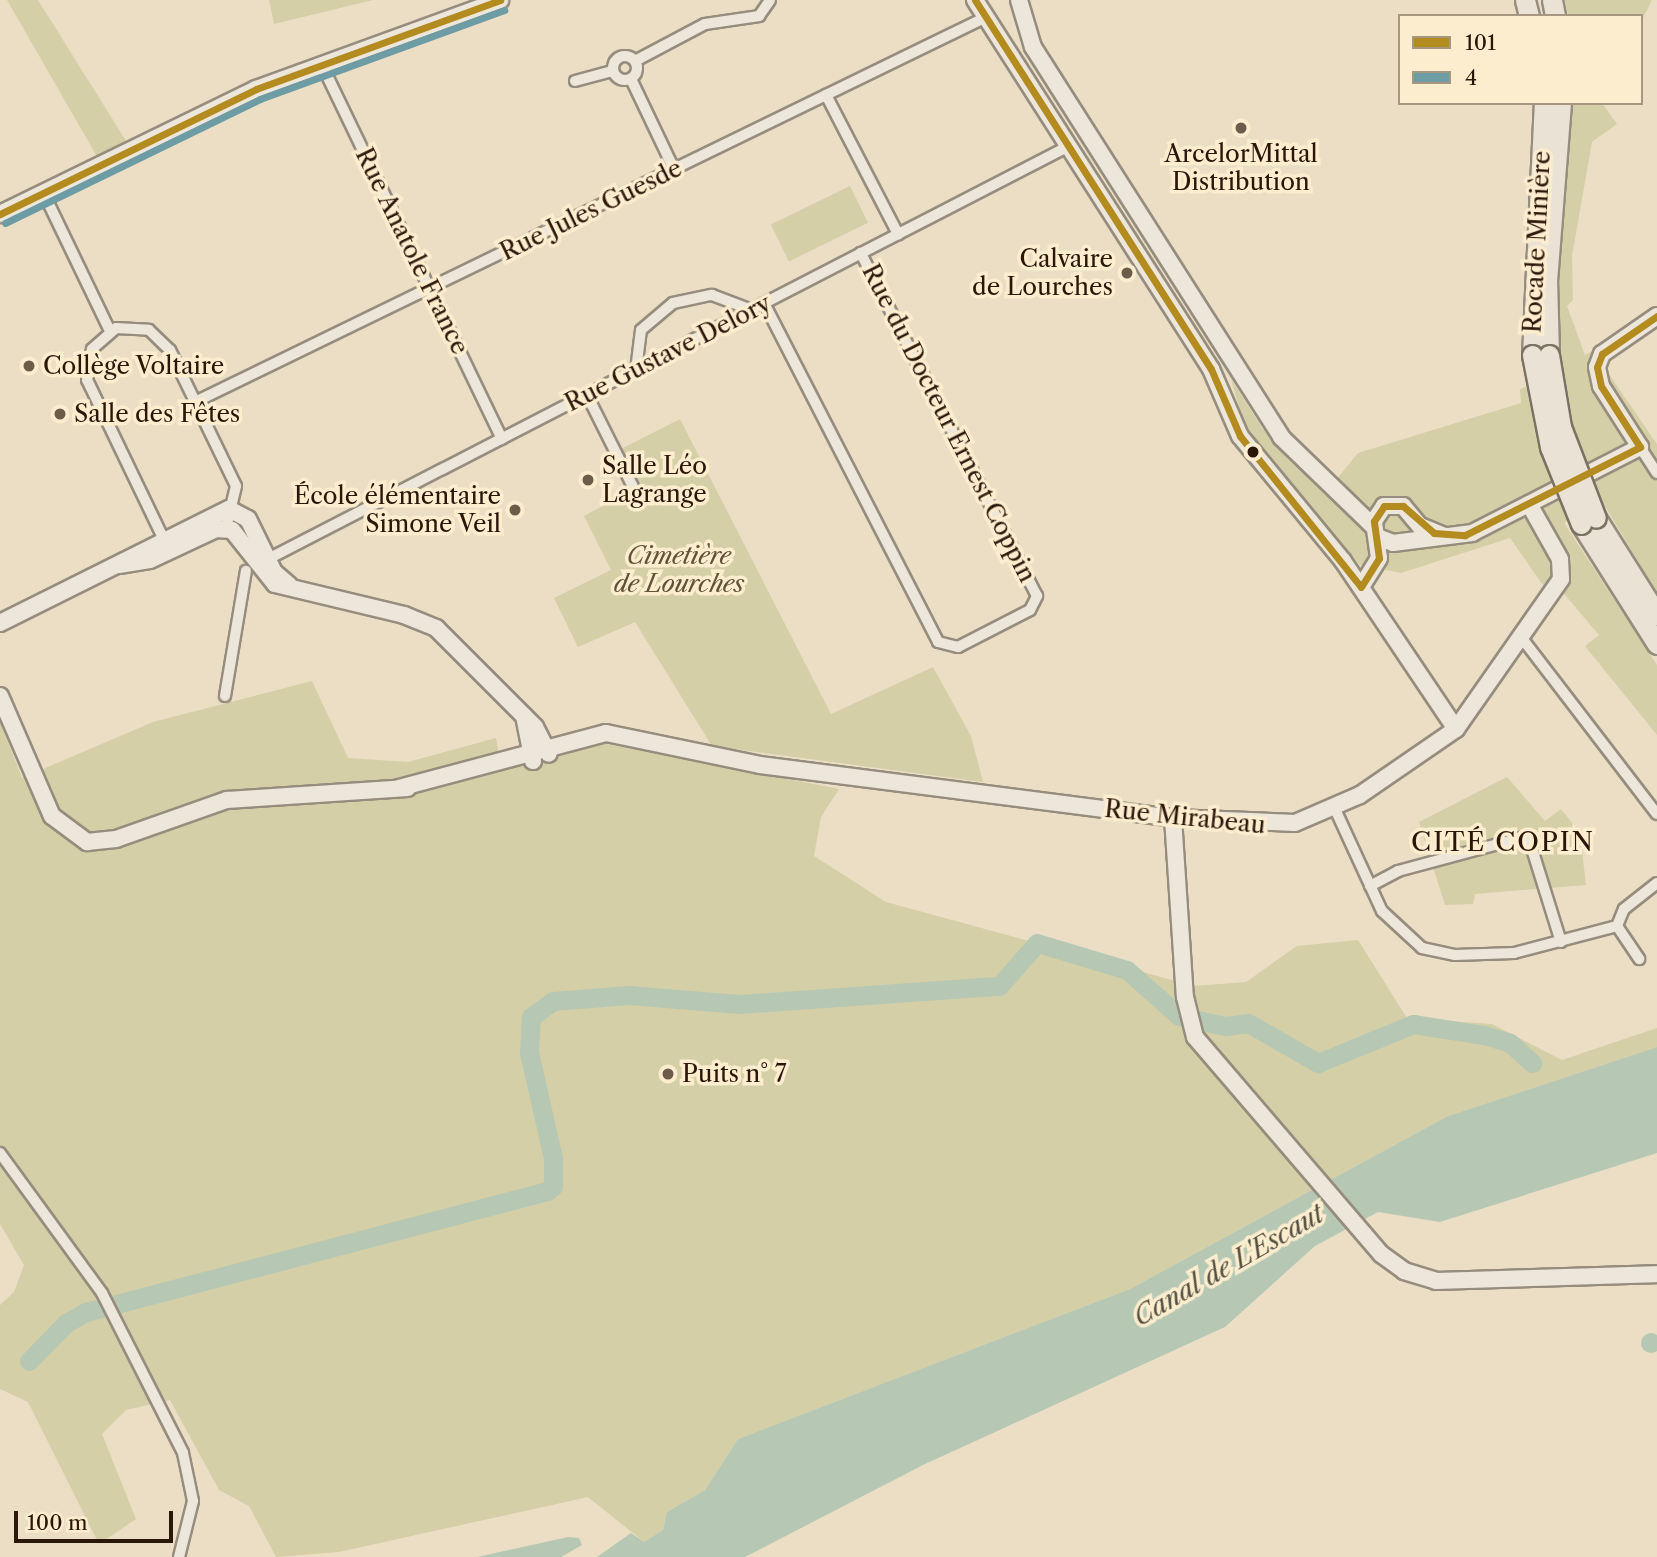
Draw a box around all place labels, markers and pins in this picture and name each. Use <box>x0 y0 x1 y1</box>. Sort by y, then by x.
marker: ArcelorMittal Distribution <box>1233 120 1249 136</box>
place label: ArcelorMittal Distribution <box>1164 140 1318 196</box>
place label: Calvaire de Lourches <box>972 245 1113 301</box>
marker: Calvaire de Lourches <box>1119 265 1135 281</box>
place label: Collège Voltaire <box>43 352 225 380</box>
marker: Collège Voltaire <box>21 358 37 374</box>
place label: Salle des Fêtes <box>74 400 240 428</box>
marker: Salle des Fêtes <box>52 406 68 422</box>
unlabelled marker <box>1246 445 1260 459</box>
place label: Salle Léo Lagrange <box>602 452 707 508</box>
marker: Salle Léo Lagrange <box>580 472 596 488</box>
place label: École élémentaire Simone Veil <box>294 482 501 538</box>
marker: École élémentaire Simone Veil <box>507 502 523 518</box>
place label: Puits n° 7 <box>682 1060 787 1088</box>
marker: Puits n° 7 <box>660 1066 676 1082</box>

